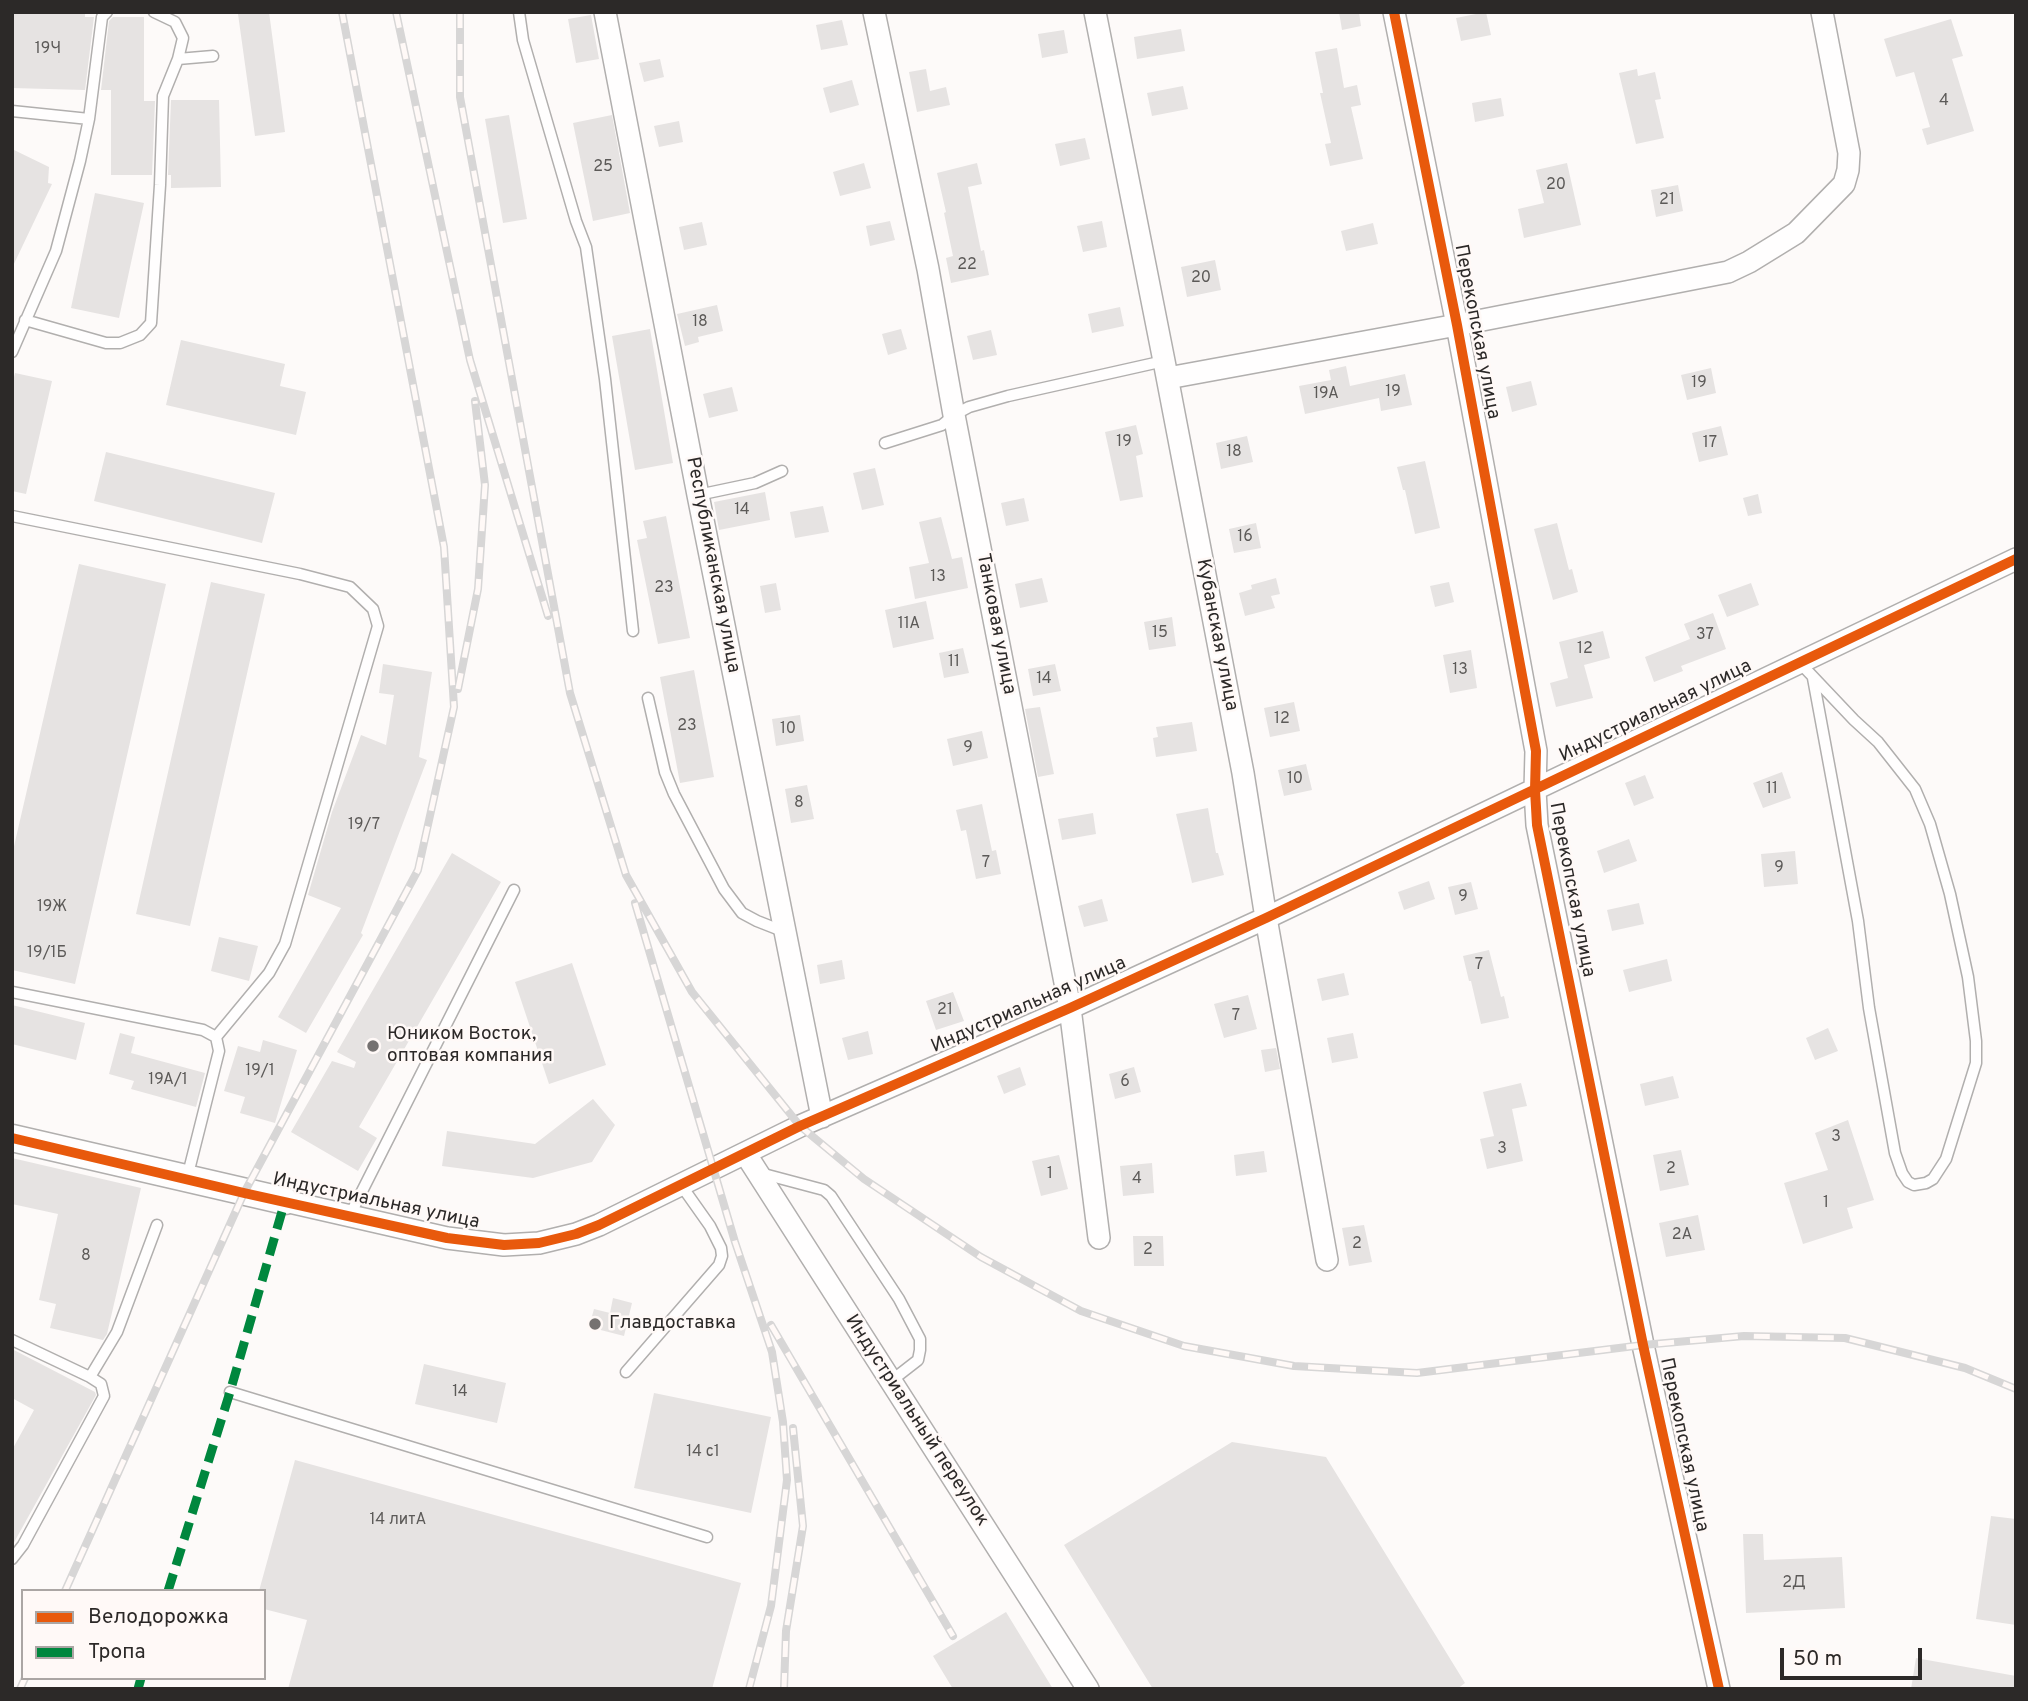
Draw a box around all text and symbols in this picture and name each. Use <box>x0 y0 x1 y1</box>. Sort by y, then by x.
house number: 19Ч <box>35 40 61 60</box>
house number: 4 <box>1939 92 1949 112</box>
house number: 25 <box>593 158 613 178</box>
house number: 20 <box>1546 176 1566 196</box>
house number: 21 <box>1659 191 1675 211</box>
street label: Перекопская улица <box>1448 243 1504 421</box>
house number: 22 <box>957 256 977 276</box>
house number: 20 <box>1191 269 1211 289</box>
house number: 18 <box>692 313 708 333</box>
house number: 19 <box>1691 374 1707 394</box>
house number: 19 <box>1385 383 1401 403</box>
house number: 19А <box>1313 385 1339 405</box>
house number: 19 <box>1116 433 1132 453</box>
house number: 17 <box>1703 434 1717 454</box>
house number: 18 <box>1226 443 1242 463</box>
street label: Республиканская улица <box>680 455 744 675</box>
house number: 14 <box>734 501 750 521</box>
house number: 16 <box>1237 528 1253 548</box>
street label: Танковая улица <box>970 552 1020 696</box>
street label: Кубанская улица <box>1190 557 1242 713</box>
house number: 13 <box>930 568 946 588</box>
house number: 23 <box>654 579 674 599</box>
house number: 11А <box>898 615 920 635</box>
house number: 15 <box>1152 624 1168 644</box>
house number: 37 <box>1696 626 1714 646</box>
house number: 12 <box>1577 640 1593 660</box>
house number: 11 <box>948 653 960 673</box>
street label: Индустриальная улица <box>1556 656 1756 768</box>
house number: 13 <box>1452 661 1468 681</box>
house number: 14 <box>1036 670 1052 690</box>
house number: 12 <box>1274 710 1290 730</box>
house number: 23 <box>677 717 697 737</box>
house number: 10 <box>780 720 796 740</box>
house number: 9 <box>963 739 973 759</box>
house number: 10 <box>1287 770 1303 790</box>
house number: 11 <box>1766 780 1778 800</box>
house number: 8 <box>794 794 804 814</box>
street label: Перекопская улица <box>1543 801 1599 979</box>
house number: 19/7 <box>348 816 380 836</box>
house number: 7 <box>982 854 990 874</box>
house number: 9 <box>1774 859 1784 879</box>
house number: 9 <box>1458 888 1468 908</box>
house number: 19Ж <box>37 898 67 918</box>
house number: 19/1Б <box>27 944 67 964</box>
street label: Индустриальная улица <box>928 953 1130 1059</box>
house number: 7 <box>1475 956 1483 976</box>
house number: 21 <box>937 1001 953 1021</box>
house number: 7 <box>1232 1007 1240 1027</box>
place label: Юником Восток, оптовая компания <box>387 1024 553 1068</box>
marker: Юником Восток, оптовая компания <box>365 1038 381 1054</box>
house number: 19/1 <box>245 1062 275 1082</box>
house number: 19А/1 <box>148 1071 188 1091</box>
house number: 6 <box>1120 1073 1130 1093</box>
house number: 3 <box>1831 1128 1841 1148</box>
house number: 3 <box>1497 1140 1507 1160</box>
house number: 2 <box>1666 1160 1676 1180</box>
house number: 1 <box>1047 1165 1053 1185</box>
street label: Индустриальная улица <box>270 1169 482 1235</box>
house number: 4 <box>1132 1170 1142 1190</box>
house number: 1 <box>1823 1194 1829 1214</box>
house number: 2А <box>1672 1226 1692 1246</box>
house number: 2 <box>1352 1235 1362 1255</box>
house number: 2 <box>1143 1241 1153 1261</box>
house number: 8 <box>81 1247 91 1267</box>
street label: Индустриальный переулок <box>839 1311 993 1531</box>
place label: Главдоставка <box>609 1313 736 1335</box>
marker: Главдоставка <box>587 1316 603 1332</box>
street label: Перекопская улица <box>1653 1356 1713 1534</box>
house number: 14 <box>452 1383 468 1403</box>
house number: 14 с1 <box>686 1443 720 1463</box>
house number: 14 литА <box>370 1511 426 1531</box>
house number: 2Д <box>1782 1574 1806 1594</box>
legend <box>21 1589 266 1680</box>
text: Велодорожка <box>88 1604 228 1631</box>
scale bar <box>1783 1634 1925 1678</box>
text: Тропа <box>88 1639 146 1666</box>
text: 50 m <box>1793 1646 1842 1673</box>

